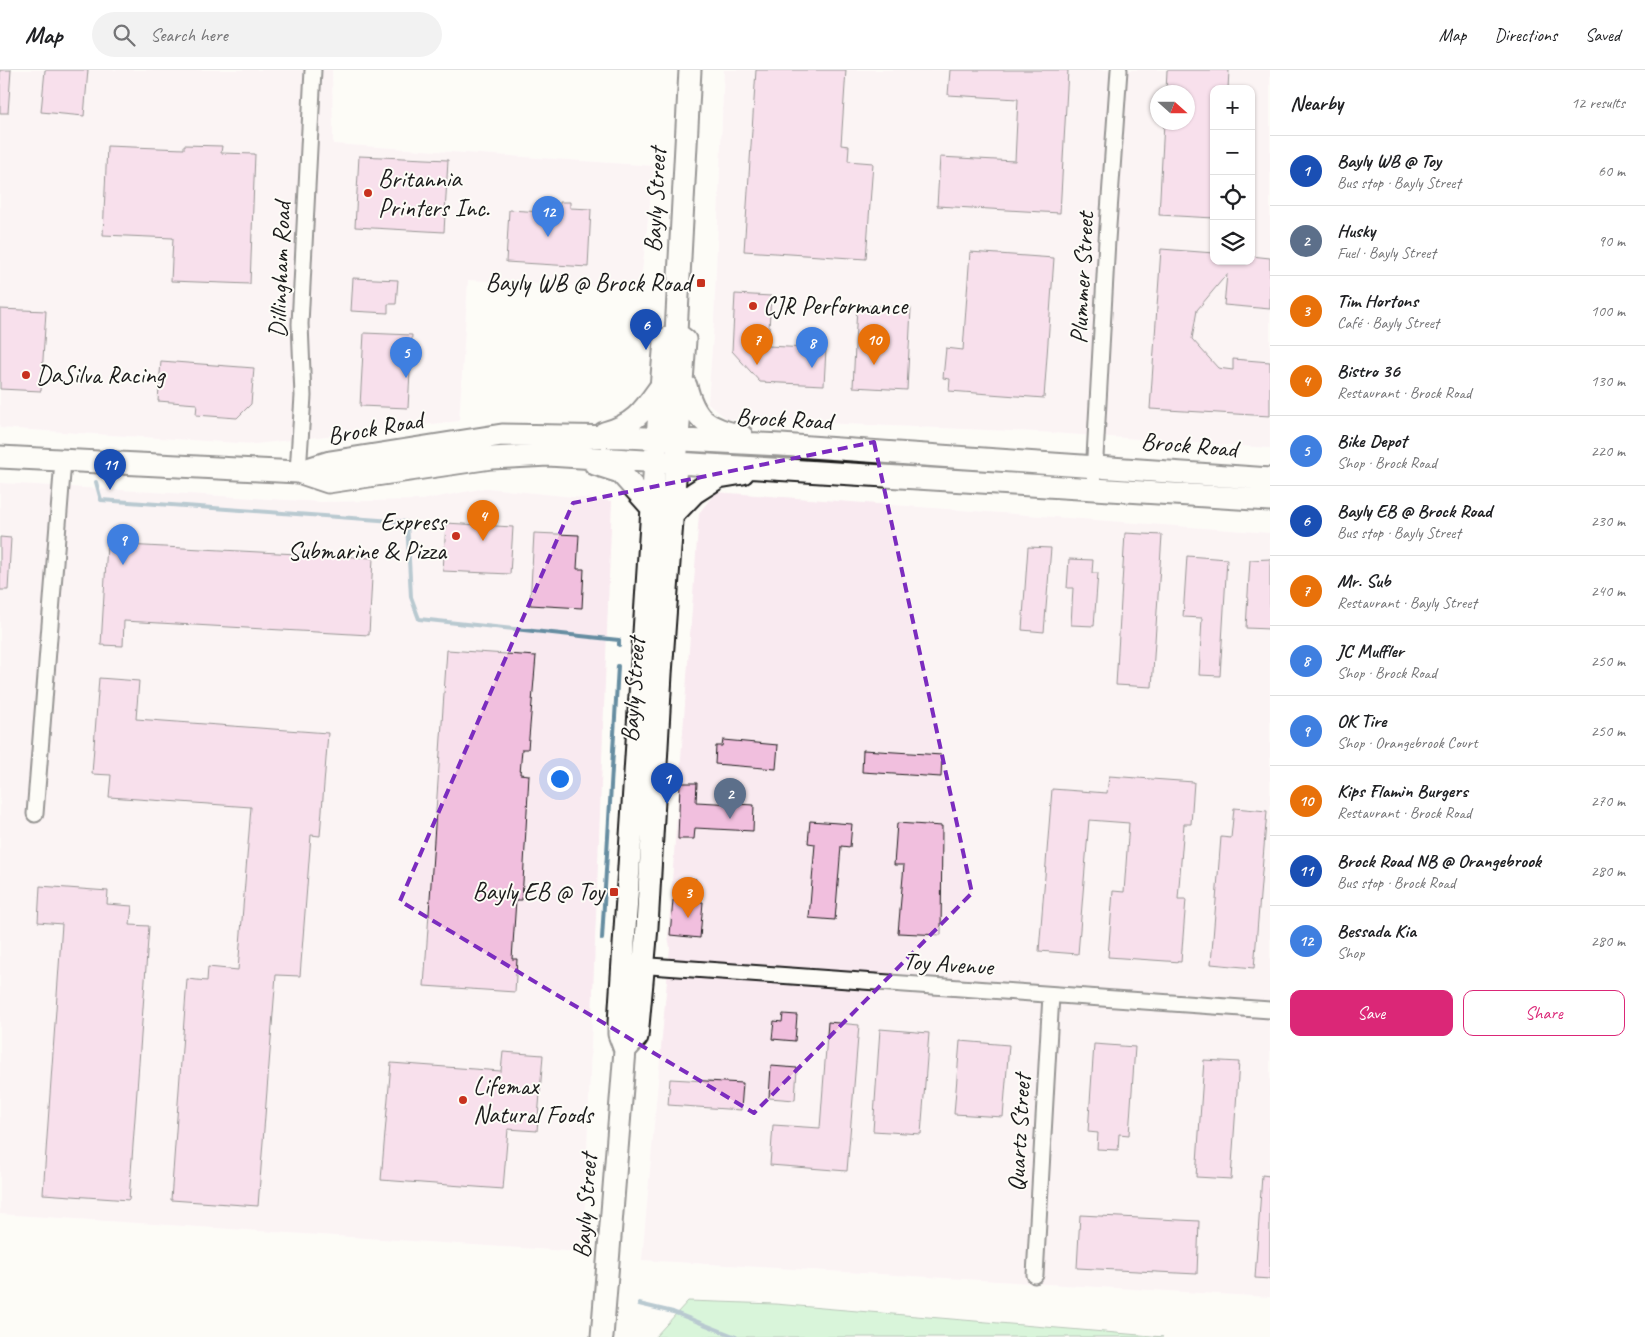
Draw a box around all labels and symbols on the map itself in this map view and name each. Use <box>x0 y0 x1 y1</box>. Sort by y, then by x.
north arrow <box>1150 85 1195 130</box>
street label: Bayly Street <box>636 143 674 253</box>
place label: Britannia Printers Inc. <box>378 163 490 224</box>
marker: Britannia Printers Inc. <box>362 187 374 199</box>
pin: 12 <box>532 196 564 237</box>
street label: Dillingham Road <box>262 197 299 339</box>
street label: Plummer Street <box>1063 209 1102 345</box>
place label: Bayly WB @ Brock Road <box>485 267 695 299</box>
marker: Bayly WB @ Brock Road <box>695 277 707 289</box>
place label: CJR Performance <box>763 290 909 322</box>
marker: CJR Performance <box>747 300 759 312</box>
pin: 6 <box>630 309 662 350</box>
pin: 7 <box>741 324 773 365</box>
pin: 10 <box>858 324 890 365</box>
pin: 8 <box>796 327 828 368</box>
pin: 5 <box>390 337 422 378</box>
place label: DaSilva Racing <box>36 359 166 391</box>
marker: DaSilva Racing <box>20 369 32 381</box>
street label: Brock Road <box>735 401 837 438</box>
street label: Brock Road <box>325 403 429 452</box>
street label: Brock Road <box>1140 425 1242 465</box>
pin: 11 <box>94 449 126 490</box>
pin: 4 <box>467 500 499 541</box>
place label: Express Submarine & Pizza <box>288 506 448 567</box>
pin: 9 <box>107 524 139 565</box>
marker: Express Submarine & Pizza <box>450 530 462 542</box>
street label: Bayly Street <box>613 633 653 743</box>
pin: 1 <box>651 763 683 804</box>
your location <box>547 766 573 792</box>
pin: 2 <box>714 778 746 819</box>
place label: Bayly EB @ Toy <box>473 876 606 908</box>
pin: 3 <box>672 877 704 918</box>
marker: Bayly EB @ Toy <box>608 886 620 898</box>
street label: Toy Avenue <box>902 945 996 983</box>
place label: Lifemax Natural Foods <box>473 1070 595 1131</box>
street label: Quartz Street <box>1000 1070 1038 1192</box>
marker: Lifemax Natural Foods <box>457 1094 469 1106</box>
street label: Bayly Street <box>565 1149 605 1259</box>

